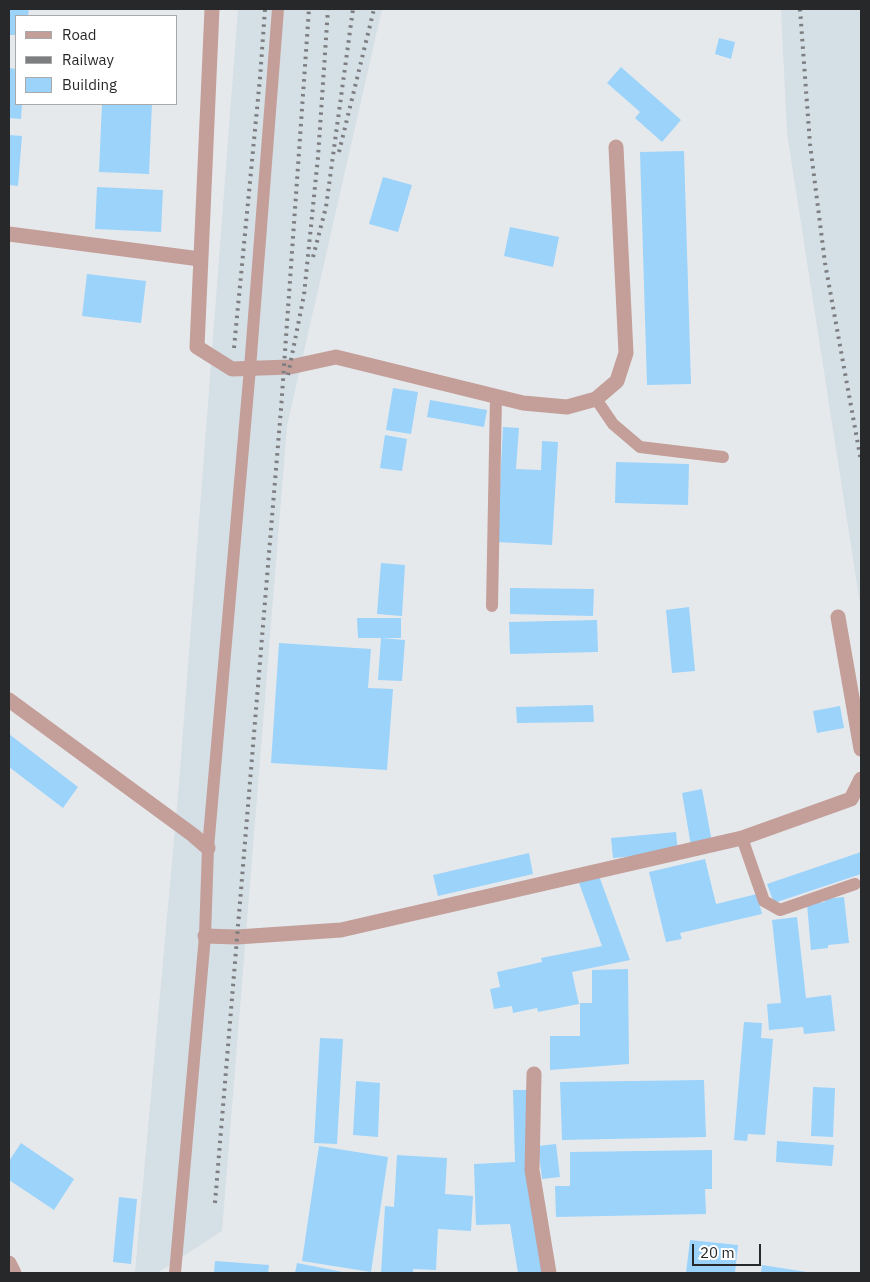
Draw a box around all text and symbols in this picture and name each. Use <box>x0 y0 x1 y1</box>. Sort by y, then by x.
legend <box>15 15 178 105</box>
text: Road <box>62 25 97 44</box>
text: Railway <box>62 50 114 69</box>
text: Building <box>62 75 117 94</box>
scale bar <box>695 1234 764 1266</box>
text: 20 m <box>700 1243 735 1262</box>

